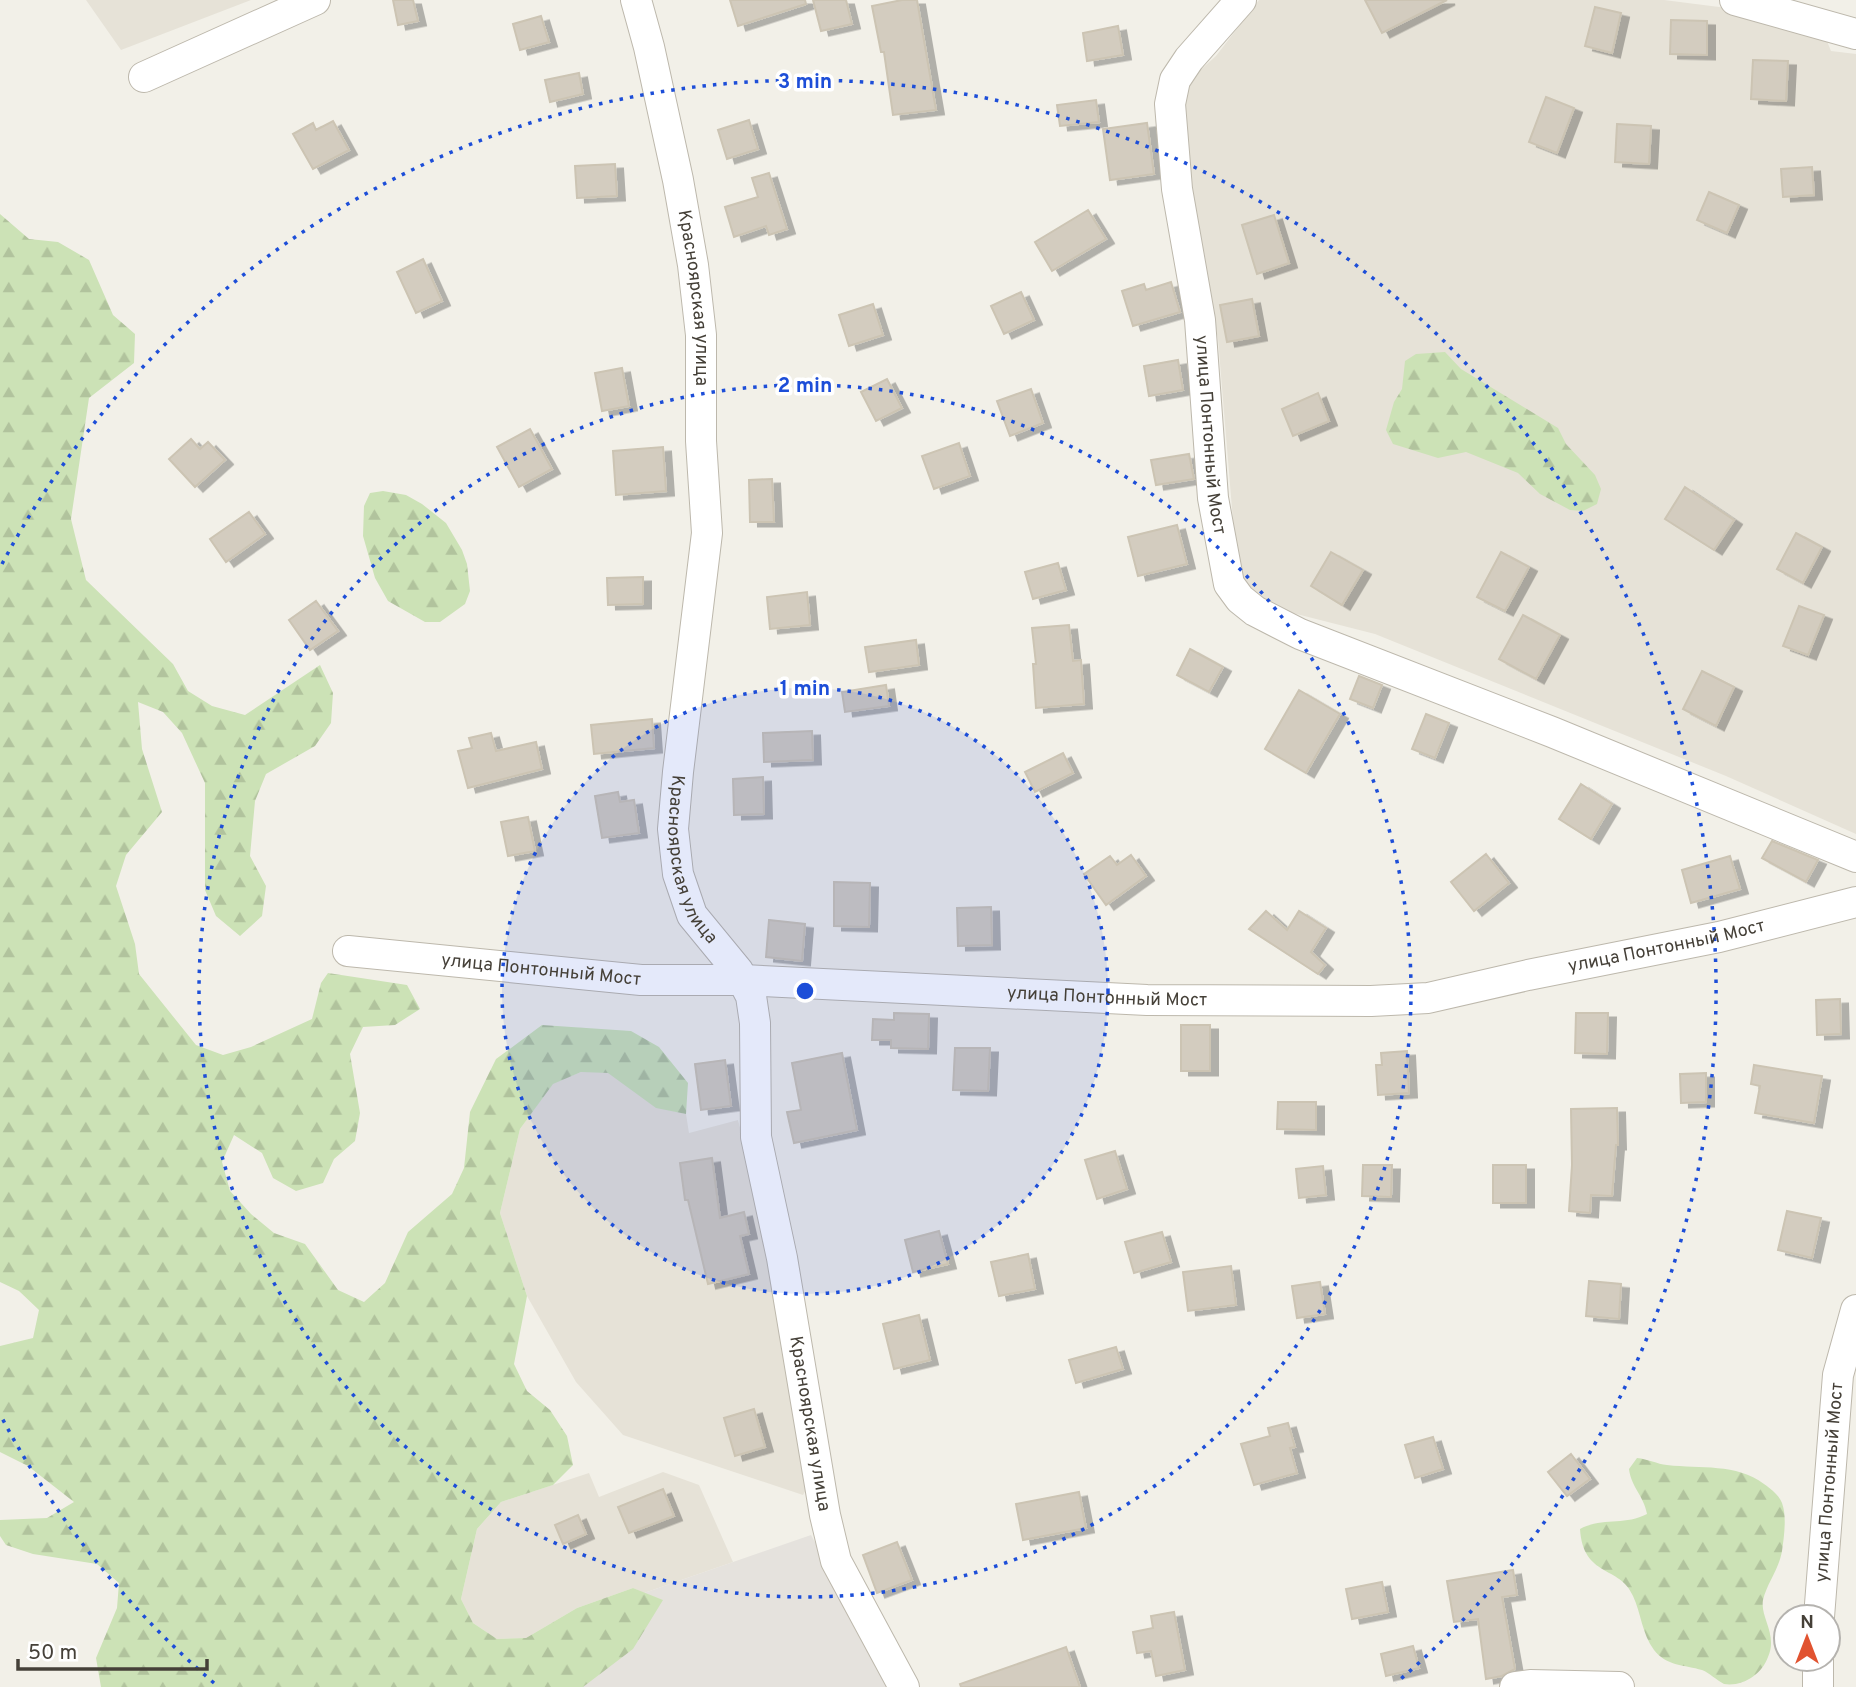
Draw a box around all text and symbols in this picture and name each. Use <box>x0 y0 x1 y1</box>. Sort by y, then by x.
text: 3 min <box>778 69 832 96</box>
street label: Красноярская улица <box>672 208 713 386</box>
street label: улица Понтонный Мост <box>1190 334 1231 537</box>
text: 2 min <box>778 373 832 400</box>
text: 1 min <box>780 676 830 703</box>
street label: Красноярская улица <box>661 774 723 949</box>
street label: улица Понтонный Мост <box>1566 914 1767 978</box>
street label: улица Понтонный Мост <box>440 949 642 991</box>
centre of rings <box>793 979 817 1003</box>
street label: улица Понтонный Мост <box>1006 982 1207 1012</box>
street label: Красноярская улица <box>784 1334 836 1513</box>
street label: улица Понтонный Мост <box>1810 1382 1849 1583</box>
north arrow <box>1772 1603 1842 1673</box>
text: N <box>1800 1611 1814 1635</box>
scale bar <box>18 1628 206 1672</box>
text: 50 m <box>28 1640 77 1667</box>

